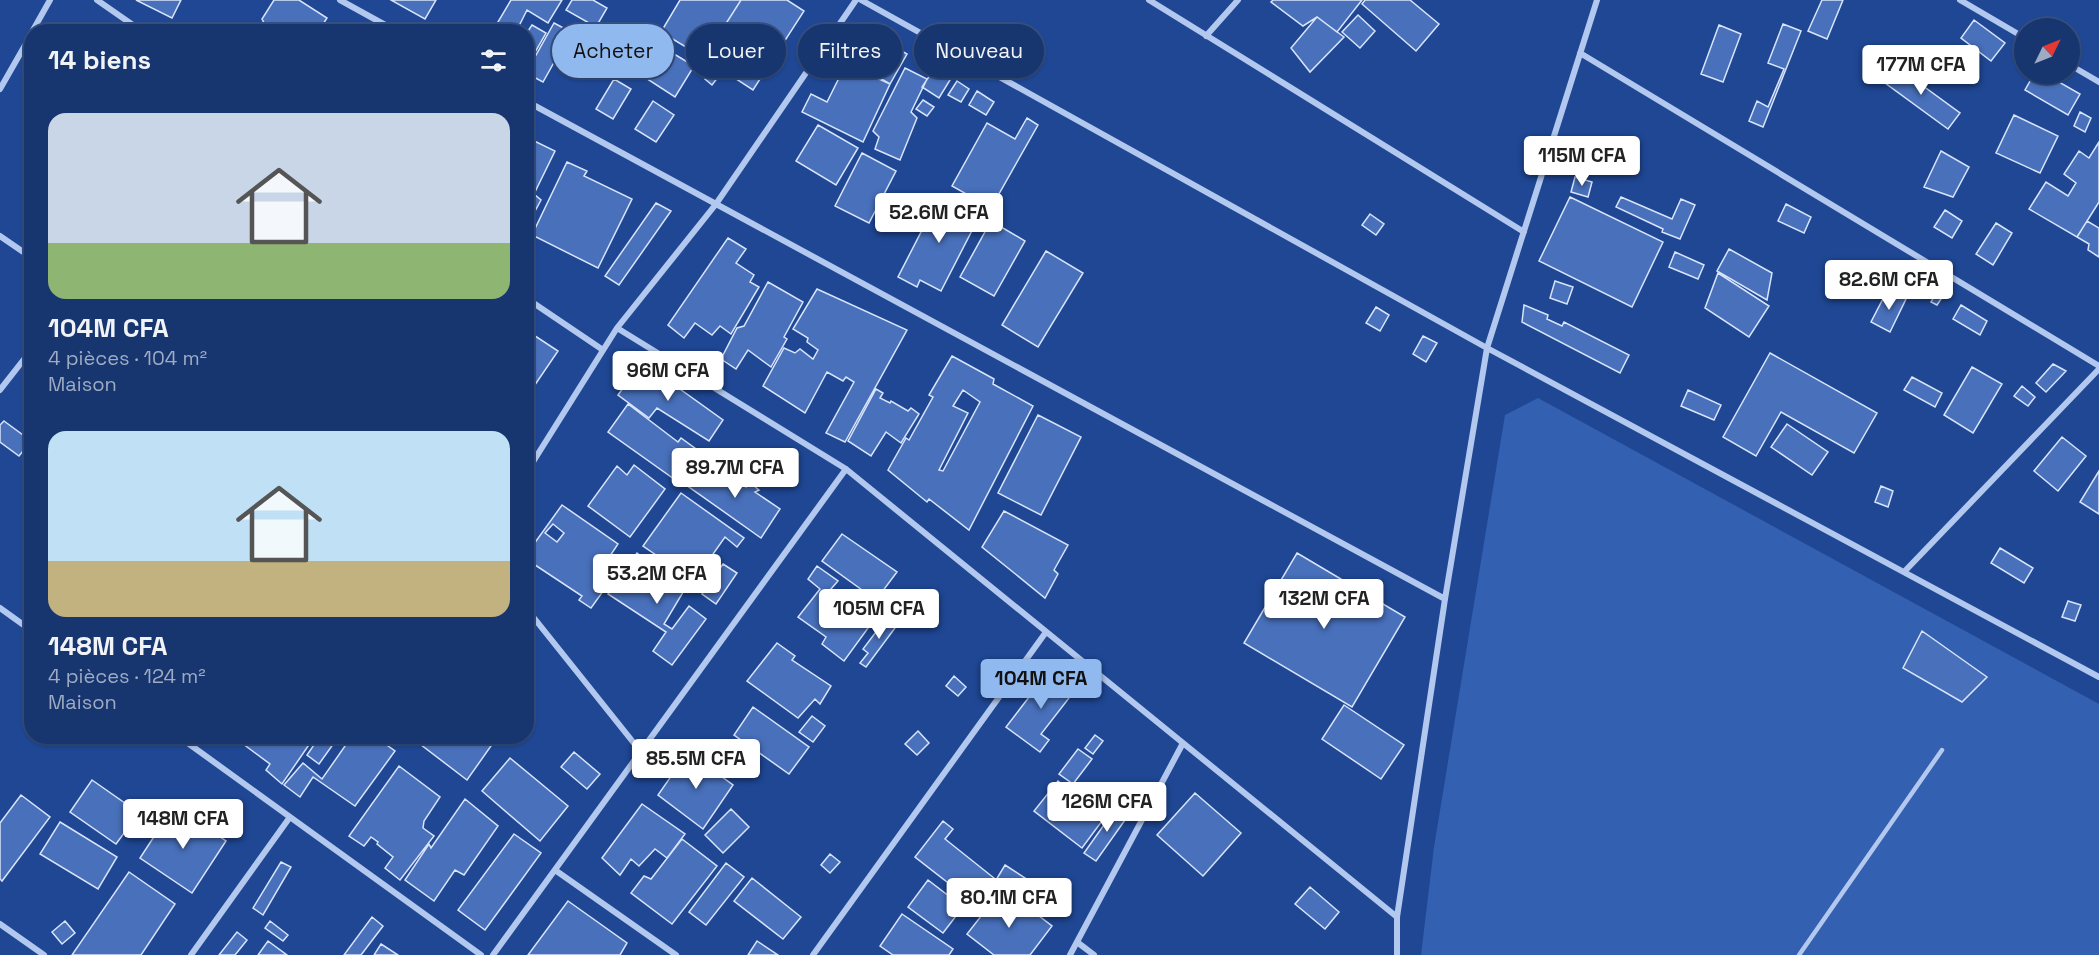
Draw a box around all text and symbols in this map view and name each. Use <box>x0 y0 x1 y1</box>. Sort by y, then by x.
north arrow <box>2014 18 2080 84</box>
map controls <box>2014 18 2080 84</box>
chip: Acheter <box>552 24 674 78</box>
chip: Louer <box>686 24 786 78</box>
chip: Filtres <box>798 24 902 78</box>
chip: Nouveau <box>914 24 1044 78</box>
text: 14 biens <box>48 43 151 77</box>
icon: filters <box>477 44 510 77</box>
pin: 177M CFA <box>1859 45 1983 96</box>
text: 177M CFA <box>1876 51 1966 77</box>
pin: 115M CFA <box>1520 136 1644 187</box>
text: 115M CFA <box>1538 142 1626 168</box>
icon: home <box>225 152 333 260</box>
pin: 52.6M CFA <box>870 193 1008 244</box>
text: 52.6M CFA <box>889 199 989 225</box>
pin: 82.6M CFA <box>1820 260 1958 311</box>
text: 82.6M CFA <box>1839 266 1939 292</box>
text: 104M CFA <box>48 311 169 345</box>
text: 4 pièces · 104 m² <box>48 345 207 371</box>
pin: 96M CFA <box>613 351 723 402</box>
text: 96M CFA <box>627 357 709 383</box>
text: Maison <box>48 371 117 397</box>
pin: 89.7M CFA <box>666 448 804 499</box>
text: 89.7M CFA <box>686 454 784 480</box>
icon: home <box>225 470 333 578</box>
pin: 53.2M CFA <box>588 554 726 605</box>
text: 53.2M CFA <box>607 560 707 586</box>
pin: 132M CFA <box>1262 579 1386 630</box>
text: 132M CFA <box>1278 585 1370 611</box>
pin: 105M CFA <box>817 589 941 640</box>
text: 105M CFA <box>833 595 925 621</box>
text: 148M CFA <box>48 629 167 663</box>
pin: 104M CFA <box>979 659 1103 710</box>
text: 4 pièces · 124 m² <box>48 663 206 689</box>
text: 104M CFA <box>995 665 1087 691</box>
text: Maison <box>48 689 117 715</box>
pin: 85.5M CFA <box>627 739 765 790</box>
text: 85.5M CFA <box>646 745 746 771</box>
pin: 126M CFA <box>1045 782 1169 833</box>
text: 126M CFA <box>1061 788 1153 814</box>
pin: 148M CFA <box>121 799 245 850</box>
text: 148M CFA <box>137 805 229 831</box>
pin: 80.1M CFA <box>940 878 1078 929</box>
text: 80.1M CFA <box>961 884 1057 910</box>

